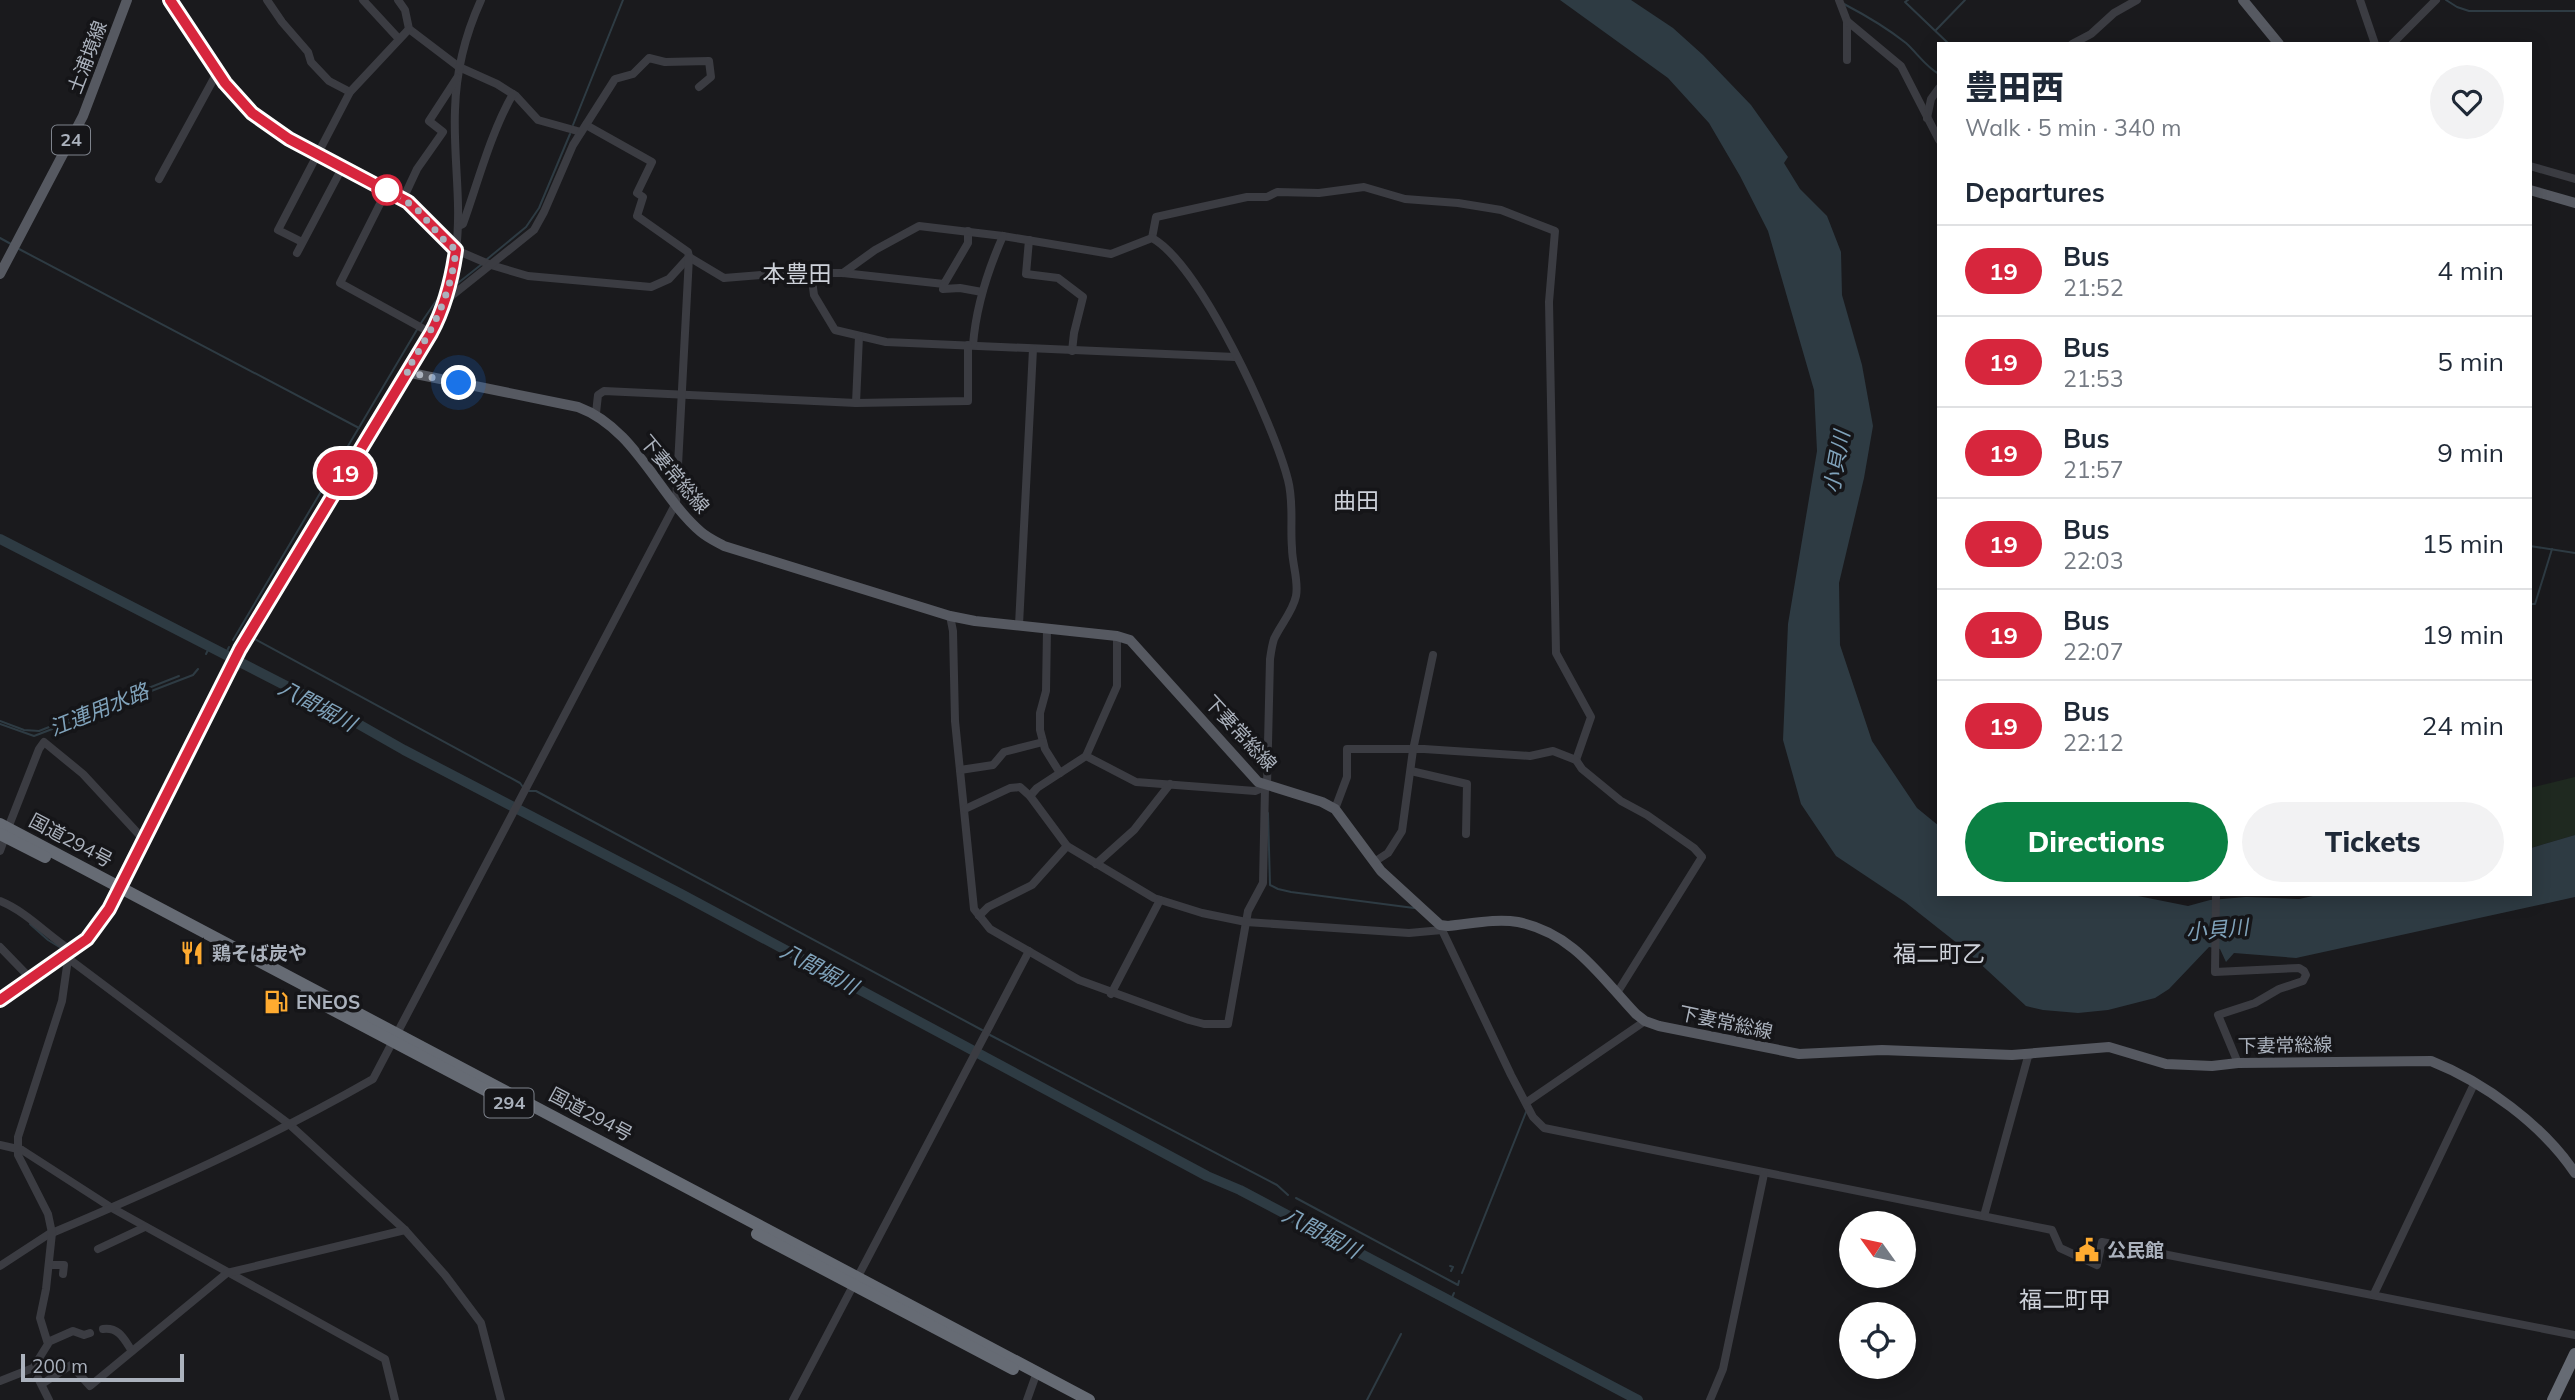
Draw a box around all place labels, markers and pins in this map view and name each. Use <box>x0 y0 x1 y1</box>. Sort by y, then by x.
unlabelled marker <box>372 175 402 205</box>
restaurant icon: 鶏そば炭や <box>178 939 206 967</box>
place label: 鶏そば炭や <box>212 941 307 965</box>
fuel station icon: ENEOS <box>262 988 290 1016</box>
place label: ENEOS <box>296 990 360 1014</box>
public building icon: 公民館 <box>2073 1236 2101 1264</box>
place label: 公民館 <box>2107 1238 2164 1262</box>

